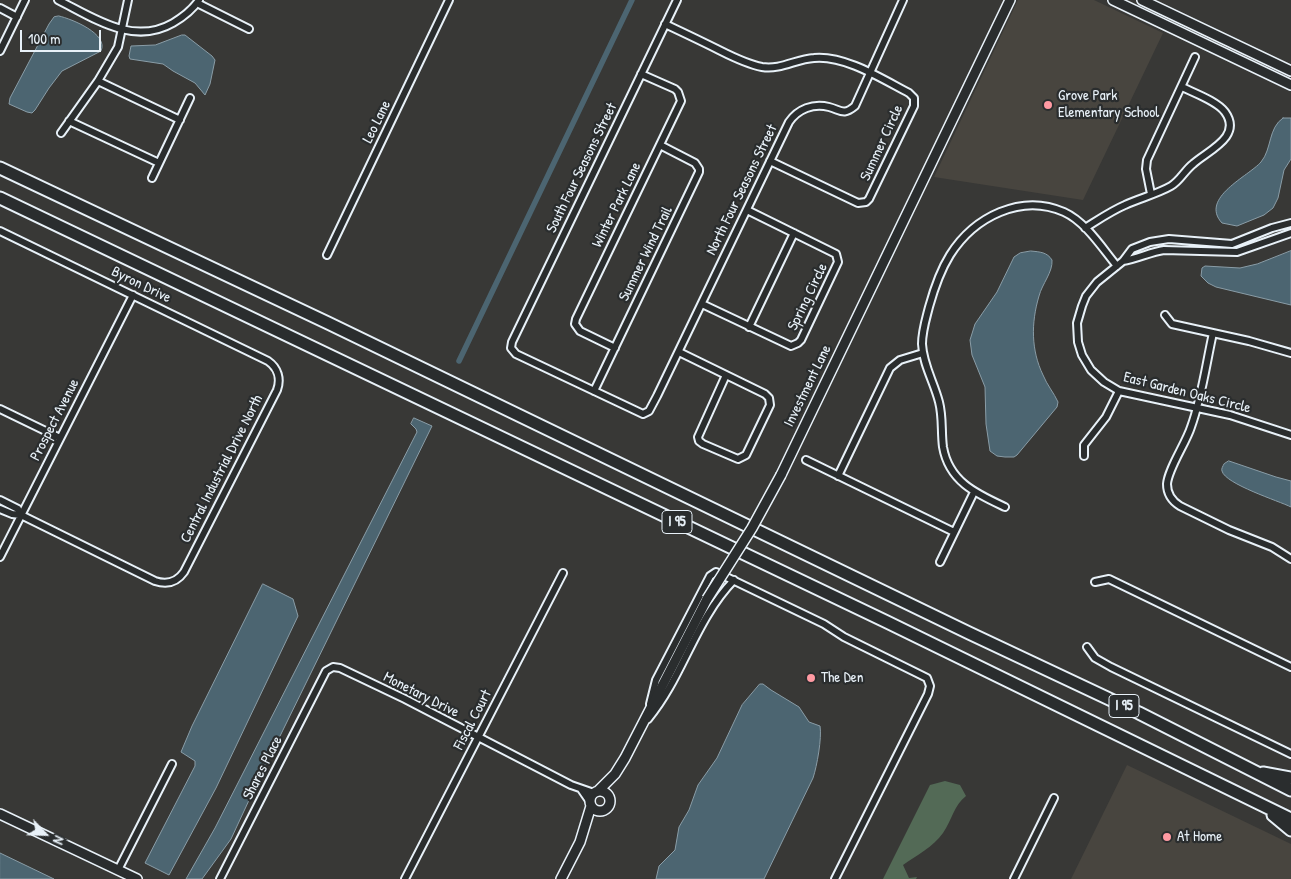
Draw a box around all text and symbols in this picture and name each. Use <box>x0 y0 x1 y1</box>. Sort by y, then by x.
scale bar <box>22 20 104 52</box>
text: 100 m <box>28 28 61 49</box>
place label: Grove Park Elementary School <box>1058 87 1159 122</box>
street label: Leo Lane <box>359 98 395 146</box>
marker: Grove Park Elementary School <box>1042 99 1054 111</box>
street label: South Four Seasons Street <box>543 100 621 236</box>
street label: Summer Circle <box>857 102 907 184</box>
street label: North Four Seasons Street <box>703 122 781 258</box>
street label: Winter Park Lane <box>589 159 645 251</box>
street label: Summer Wind Trail <box>615 204 677 304</box>
street label: Spring Circle <box>784 260 832 334</box>
street label: Byron Drive <box>108 263 174 307</box>
street label: Investment Lane <box>780 342 836 430</box>
street label: East Garden Oaks Circle <box>1121 368 1253 418</box>
street label: Prospect Avenue <box>27 376 83 464</box>
street label: Central Industrial Drive North <box>177 392 267 546</box>
road number: I 95 <box>662 511 692 534</box>
street label: Monetary Drive <box>380 668 462 722</box>
place label: The Den <box>821 669 864 687</box>
marker: The Den <box>805 672 817 684</box>
street label: Fiscal Court <box>450 687 496 753</box>
road number: I 95 <box>1109 694 1139 718</box>
street label: Shares Place <box>239 733 287 803</box>
north arrow <box>20 809 70 859</box>
place label: At Home <box>1177 828 1222 846</box>
marker: At Home <box>1161 831 1173 843</box>
text: N <box>49 833 69 848</box>

